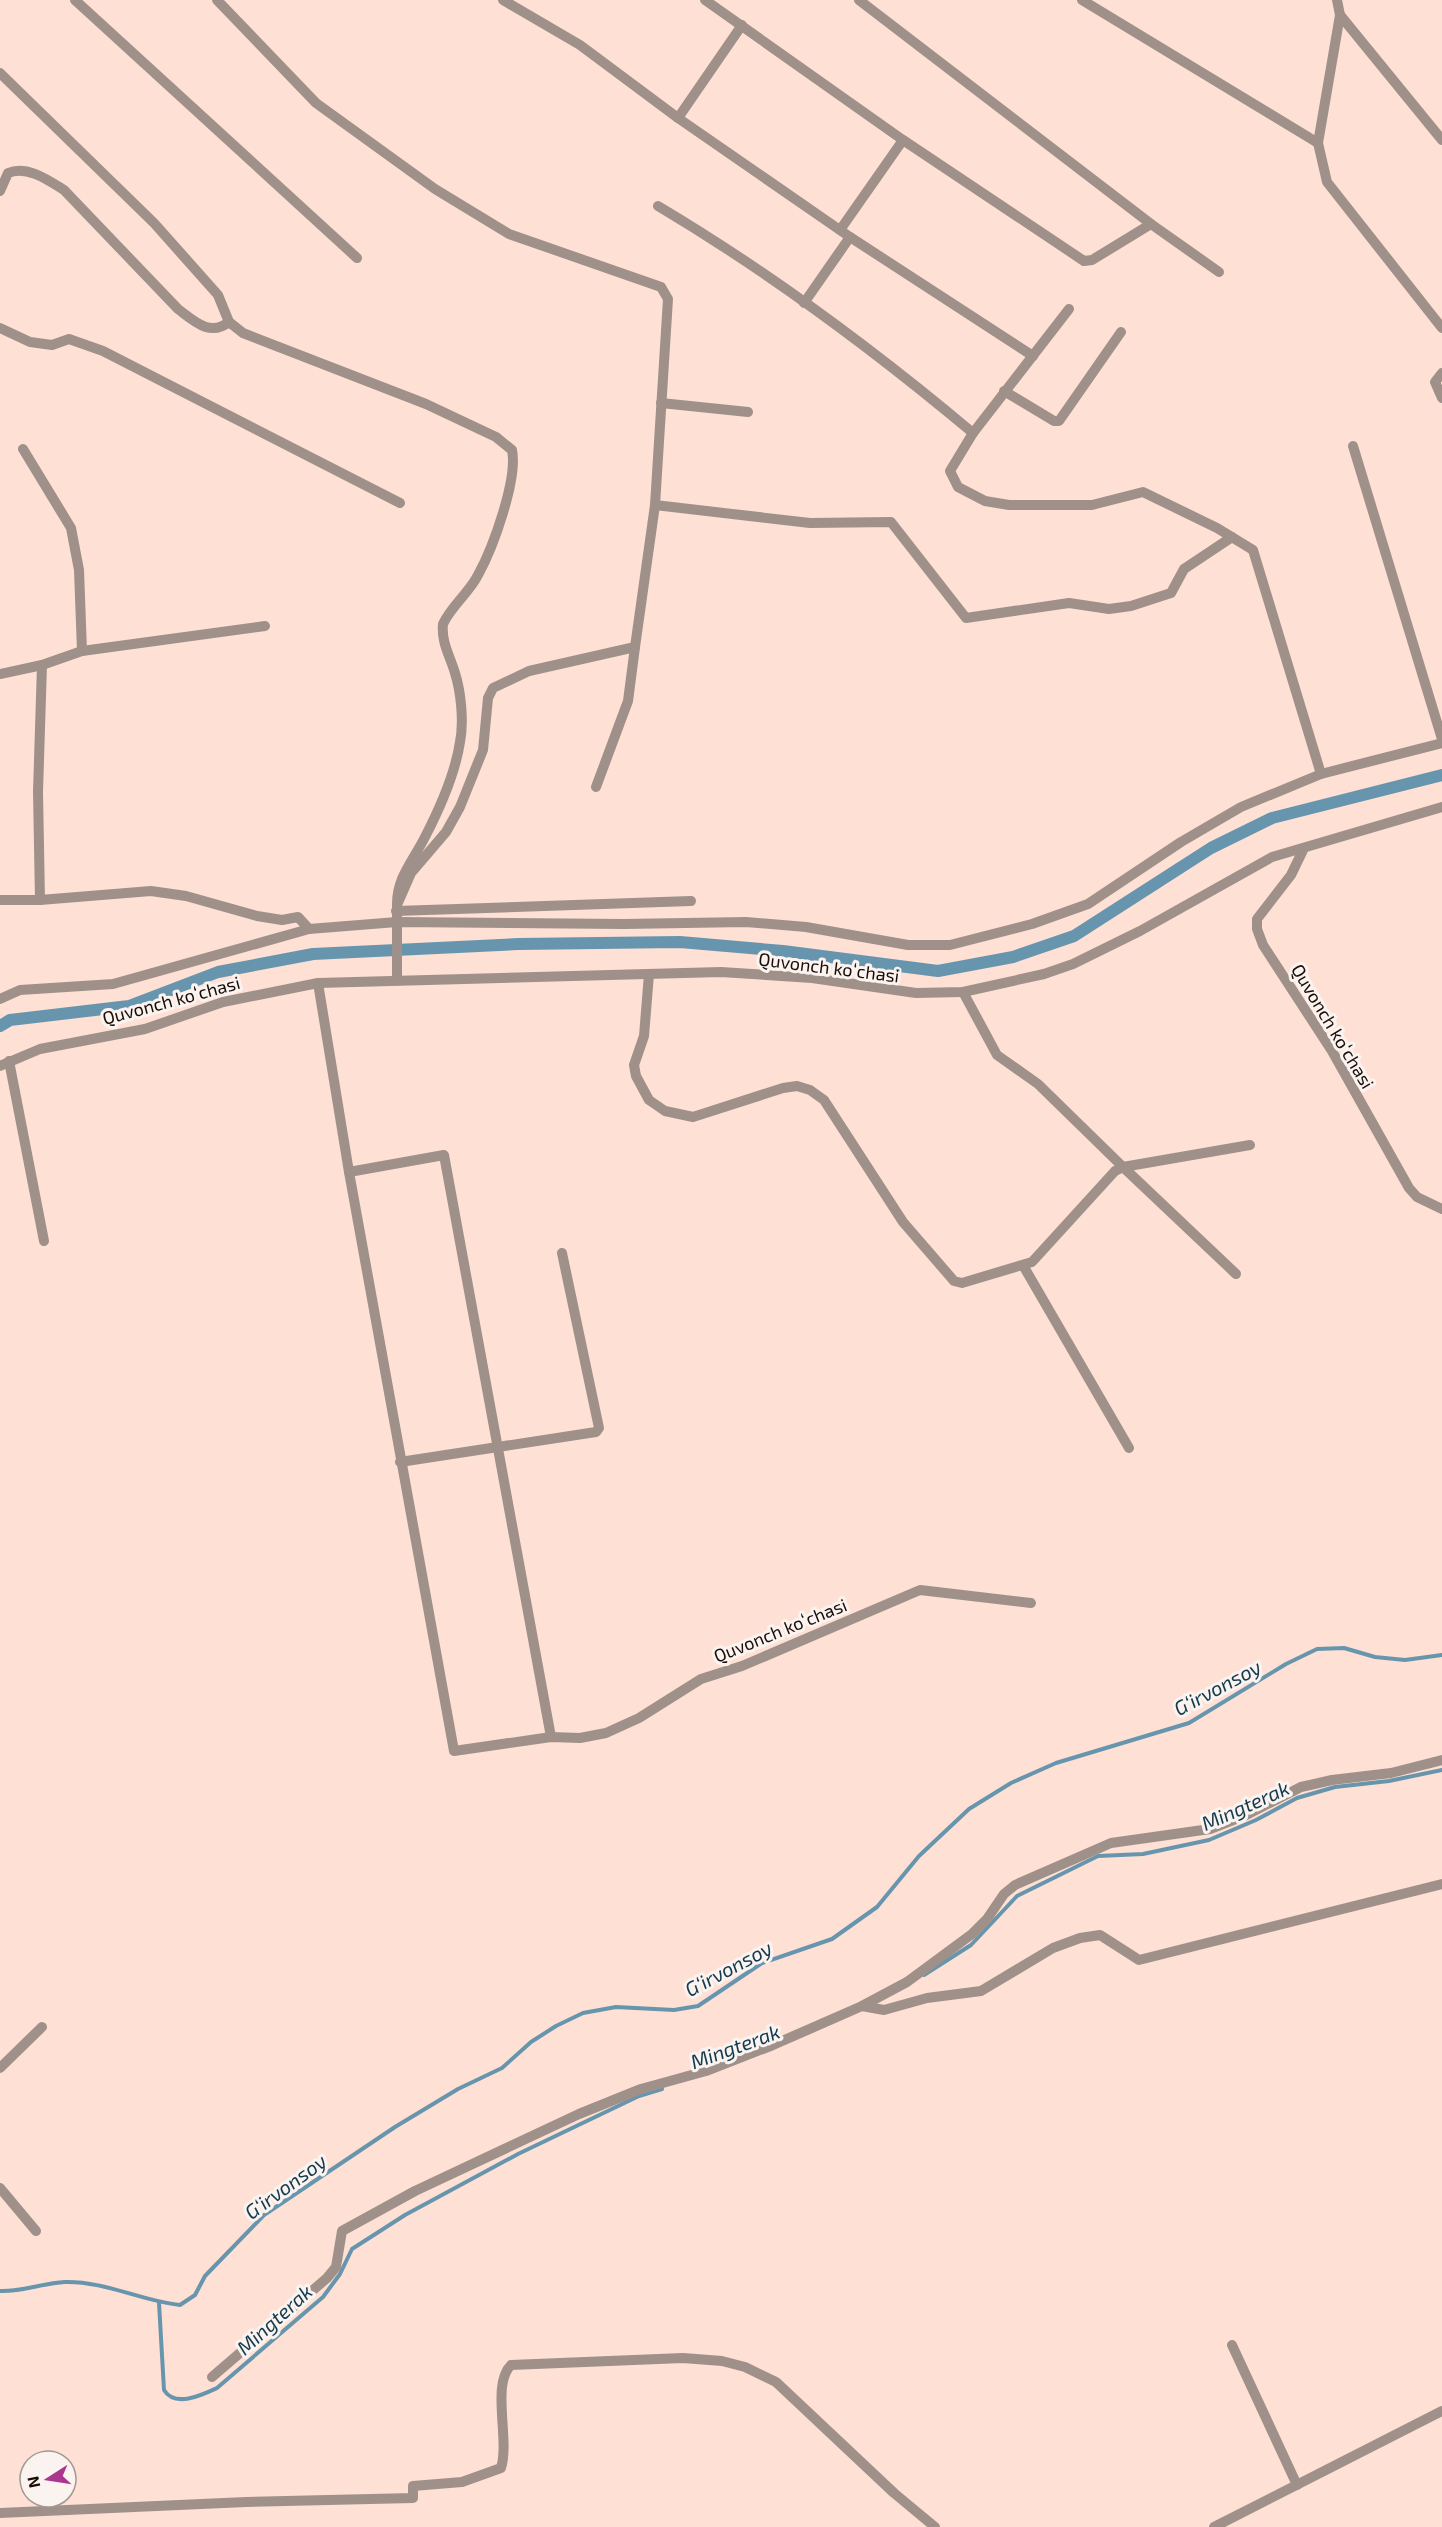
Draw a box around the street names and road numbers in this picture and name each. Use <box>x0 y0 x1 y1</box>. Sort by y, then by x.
street label: Quvonch koʻchasi <box>757 947 901 987</box>
street label: Quvonch koʻchasi <box>1287 960 1379 1092</box>
street label: Quvonch koʻchasi <box>100 971 242 1029</box>
street label: Quvonch koʻchasi <box>710 1593 850 1667</box>

